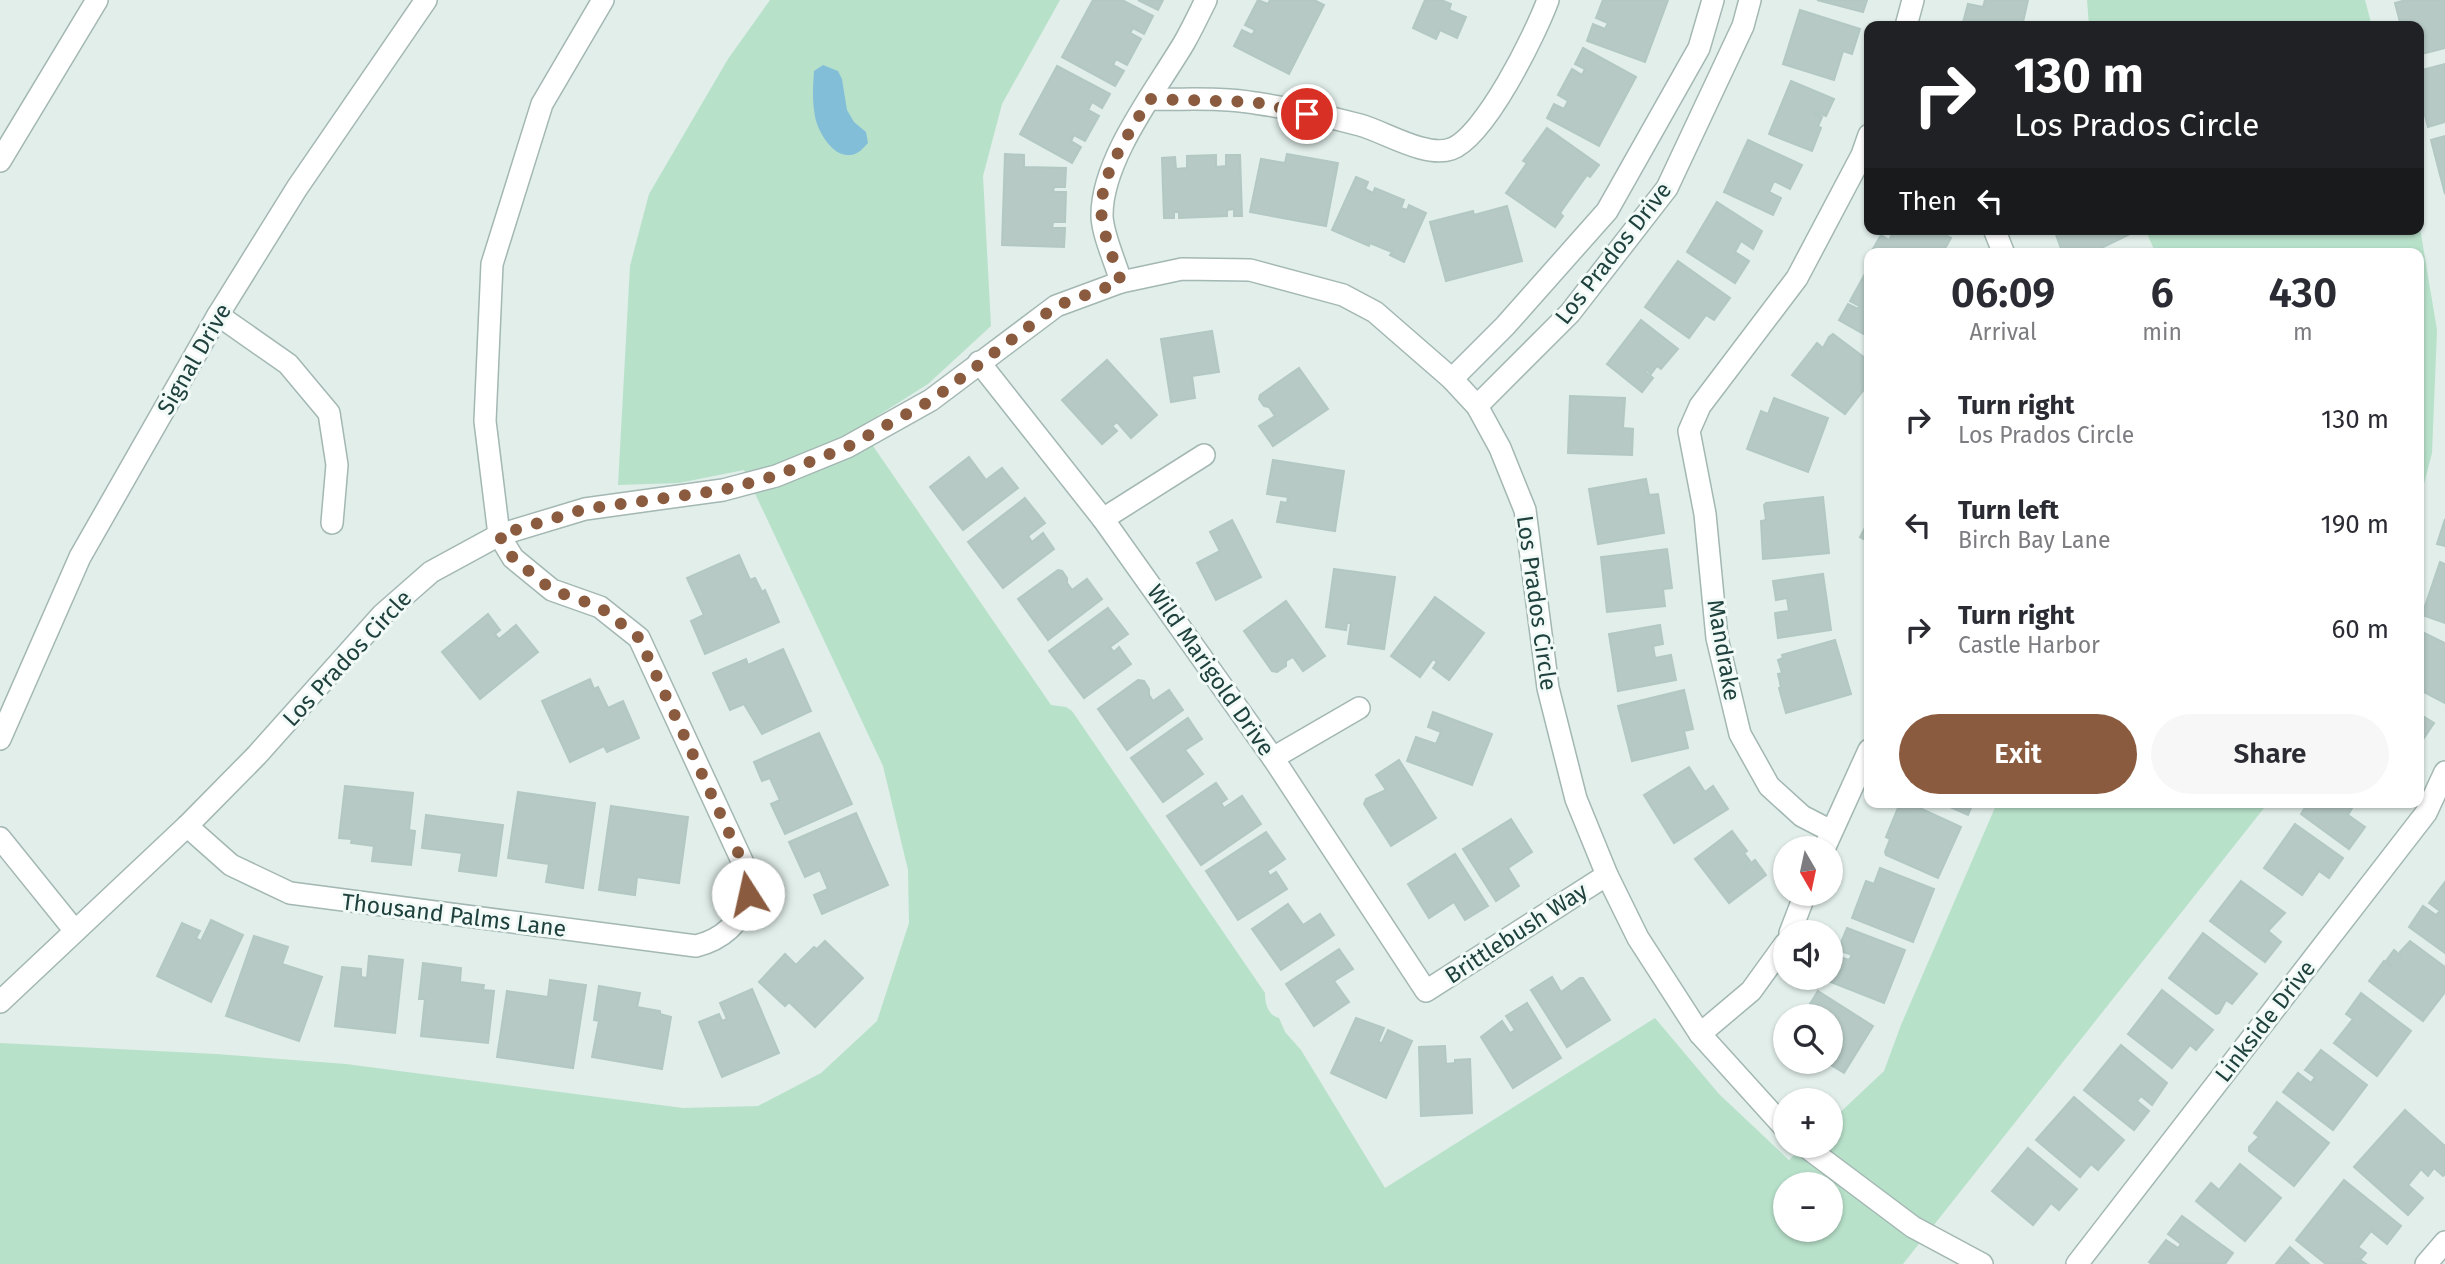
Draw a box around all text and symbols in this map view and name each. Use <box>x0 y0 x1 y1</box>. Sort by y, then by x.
text: 130 m <box>2014 46 2144 105</box>
icon: right <box>1899 49 1990 140</box>
pin <box>1277 84 1337 144</box>
icon: arrive <box>1288 95 1326 133</box>
text: Los Prados Circle <box>2014 106 2259 144</box>
street label: Los Prados Drive <box>1549 176 1677 330</box>
icon: left <box>1971 182 2009 220</box>
text: Then <box>1899 186 1957 217</box>
text: 06:09 <box>1951 268 2056 318</box>
text: 6 <box>2150 268 2174 318</box>
text: 430 <box>2269 268 2337 318</box>
street label: Signal Drive <box>151 299 237 419</box>
text: Arrival <box>1969 318 2037 346</box>
text: min <box>2142 318 2182 346</box>
text: m <box>2293 318 2313 346</box>
text: Turn right <box>1958 390 2075 421</box>
icon: right <box>1899 401 1937 439</box>
text: 130 m <box>2321 404 2389 435</box>
text: Los Prados Circle <box>1958 421 2134 449</box>
text: Turn left <box>1958 495 2059 526</box>
icon: left <box>1899 506 1937 544</box>
text: 190 m <box>2320 509 2389 540</box>
street label: Los Prados Circle <box>1511 514 1563 692</box>
text: Birch Bay Lane <box>1958 526 2111 554</box>
street label: Wild Marigold Drive <box>1141 579 1281 761</box>
street label: Los Prados Circle <box>277 584 417 732</box>
street label: Mandrake <box>1701 597 1747 703</box>
text: Turn right <box>1958 600 2075 631</box>
icon: right <box>1899 611 1937 649</box>
text: 60 m <box>2331 614 2389 645</box>
text: Castle Harbor <box>1958 631 2100 659</box>
button: Exit <box>1899 714 2137 794</box>
button: Share <box>2151 714 2389 794</box>
north arrow <box>1773 836 1843 906</box>
map controls <box>1773 836 1843 1242</box>
position arrow <box>711 857 785 931</box>
street label: Brittlebush Way <box>1440 876 1593 989</box>
street label: Thousand Palms Lane <box>340 887 568 943</box>
button: sound <box>1773 920 1843 990</box>
street label: Linkside Drive <box>2209 955 2321 1087</box>
button: search <box>1773 1004 1843 1074</box>
button: + <box>1773 1088 1843 1158</box>
button: − <box>1773 1172 1843 1242</box>

